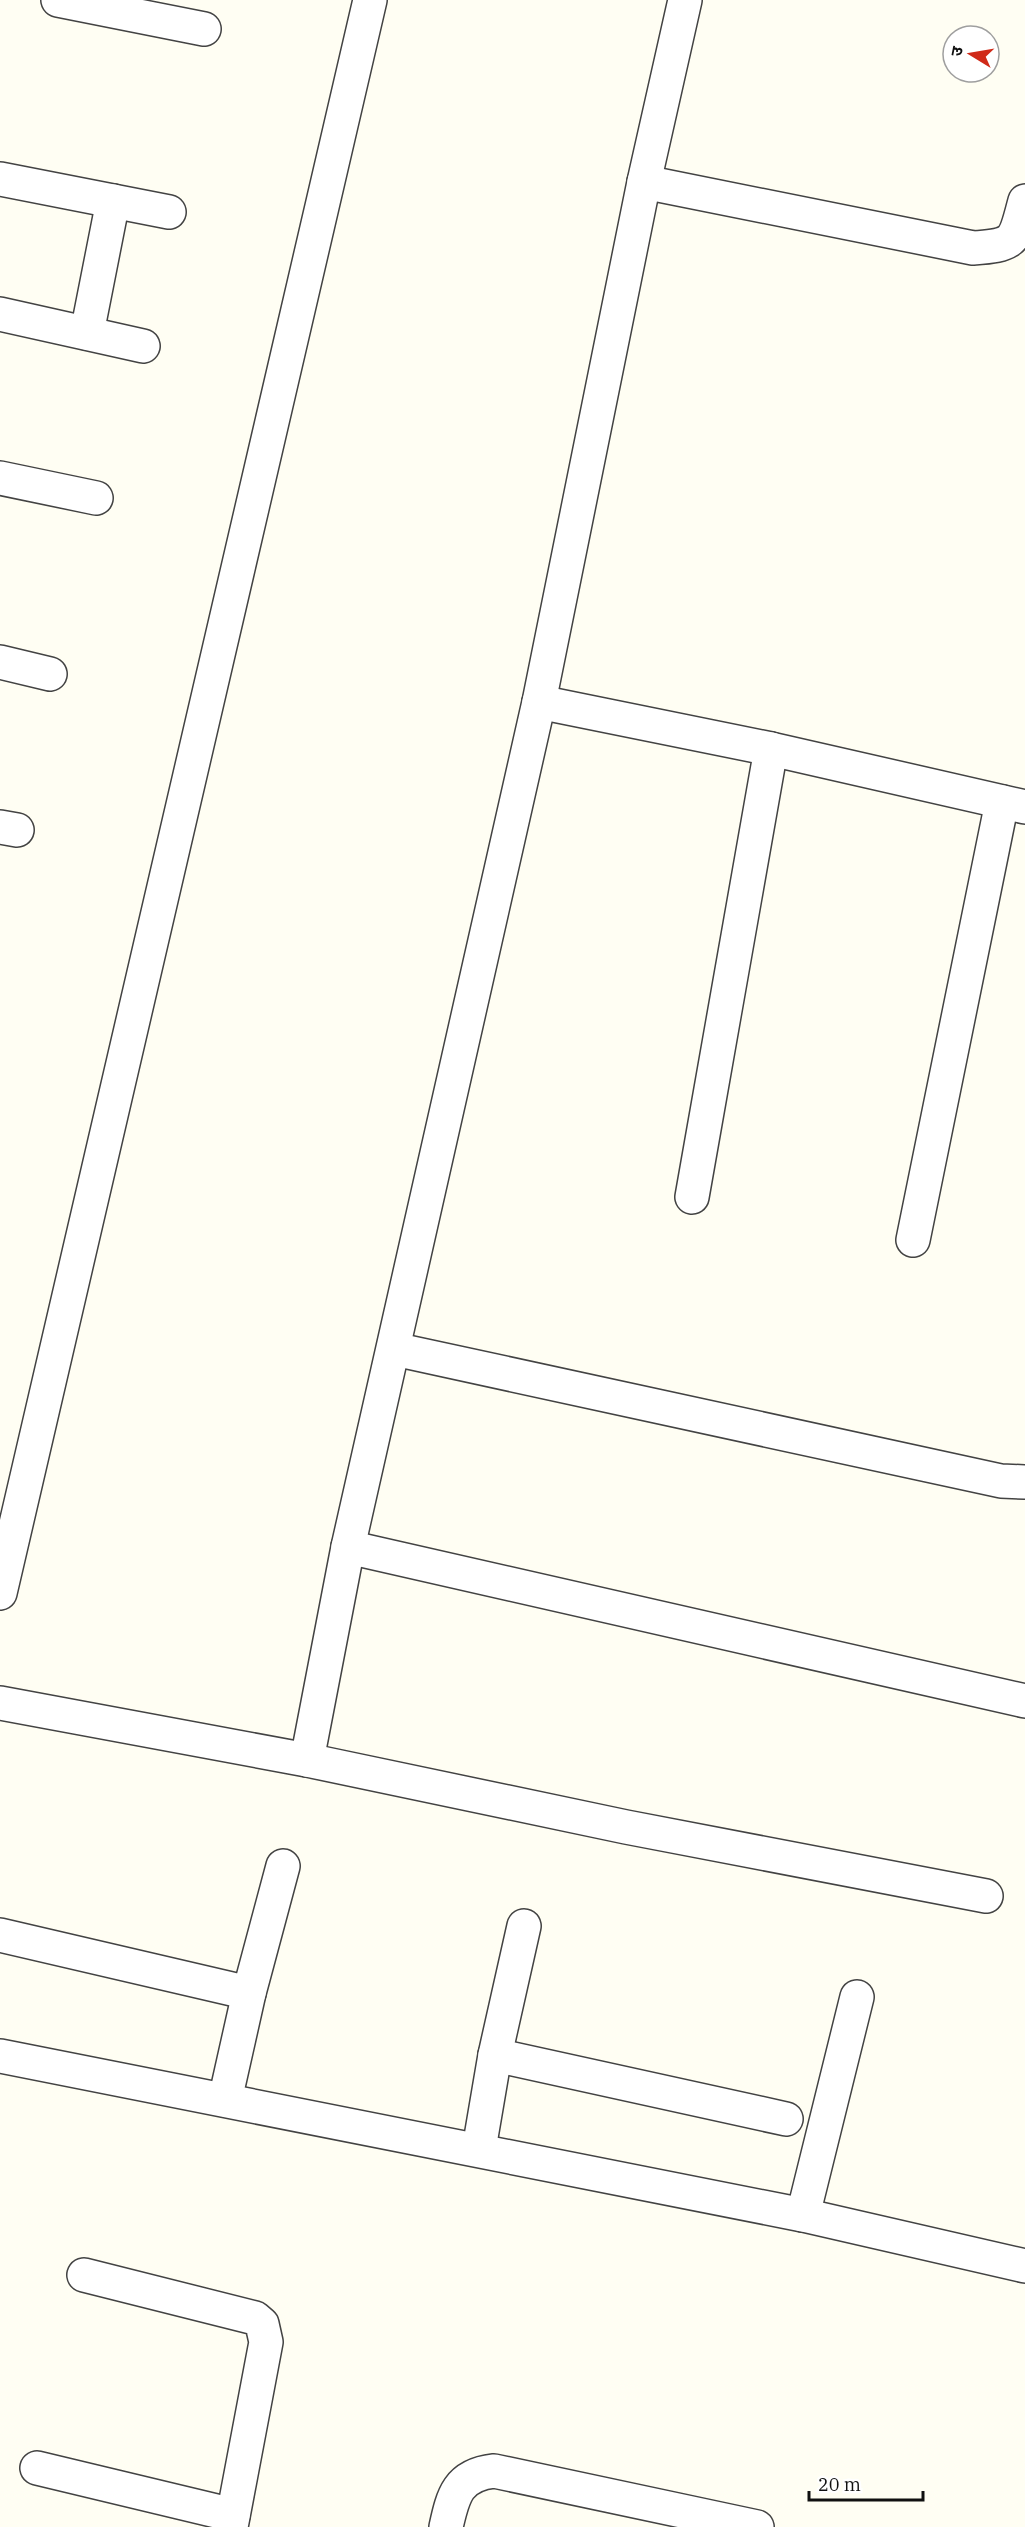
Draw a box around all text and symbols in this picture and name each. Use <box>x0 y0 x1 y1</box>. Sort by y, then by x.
north arrow <box>941 24 1001 84</box>
text: उ <box>946 44 967 58</box>
scale bar <box>809 2464 923 2502</box>
text: 20 m <box>818 2473 861 2496</box>

